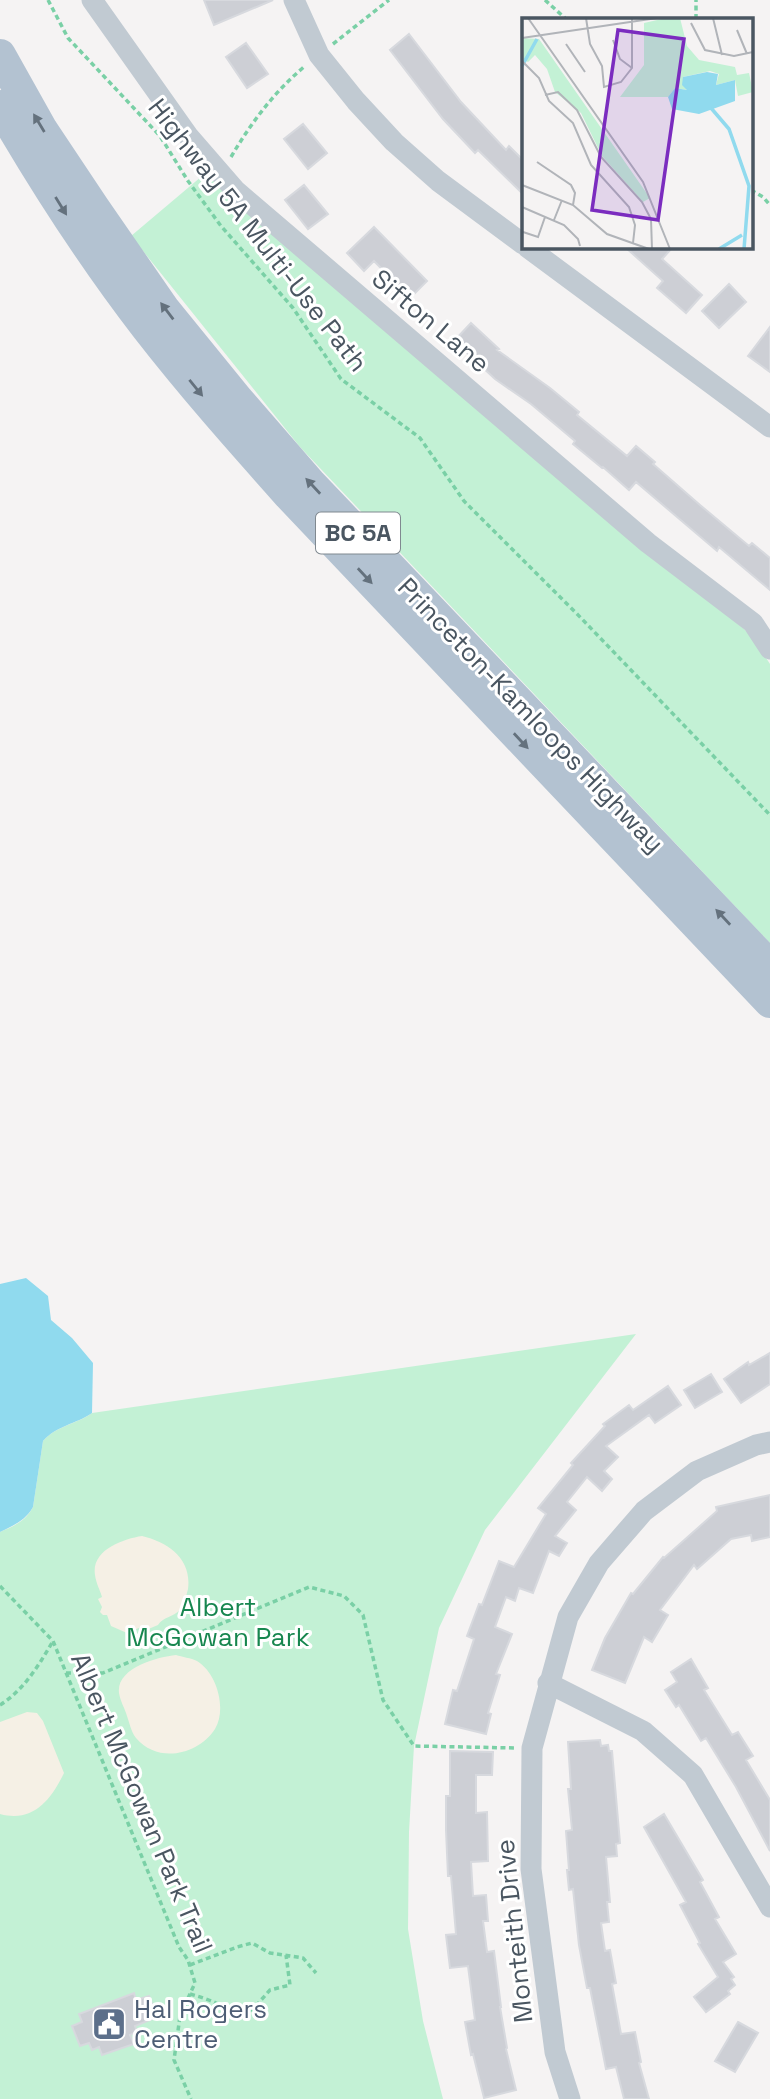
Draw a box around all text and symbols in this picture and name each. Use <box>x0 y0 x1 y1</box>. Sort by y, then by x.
inset map <box>522 18 752 248</box>
street label: Highway 5A Multi-Use Path <box>141 92 375 378</box>
one-way arrow <box>33 114 45 133</box>
one-way arrow <box>54 196 67 215</box>
street label: Sifton Lane <box>365 262 497 380</box>
one-way arrow <box>159 303 174 321</box>
one-way arrow <box>189 379 204 397</box>
one-way arrow <box>305 477 321 495</box>
road number: BC 5A <box>316 512 400 554</box>
one-way arrow <box>356 567 373 584</box>
street label: Princeton-Kamloops Highway <box>390 570 672 860</box>
one-way arrow <box>513 732 529 749</box>
one-way arrow <box>715 908 731 926</box>
park label: Albert McGowan Park <box>126 1590 310 1654</box>
street label: Albert McGowan Park Trail <box>63 1648 221 1958</box>
street label: Monteith Drive <box>487 1838 541 2024</box>
place label: Hal Rogers Centre <box>134 1992 267 2056</box>
public building icon: Hal Rogers Centre <box>90 2005 128 2043</box>

